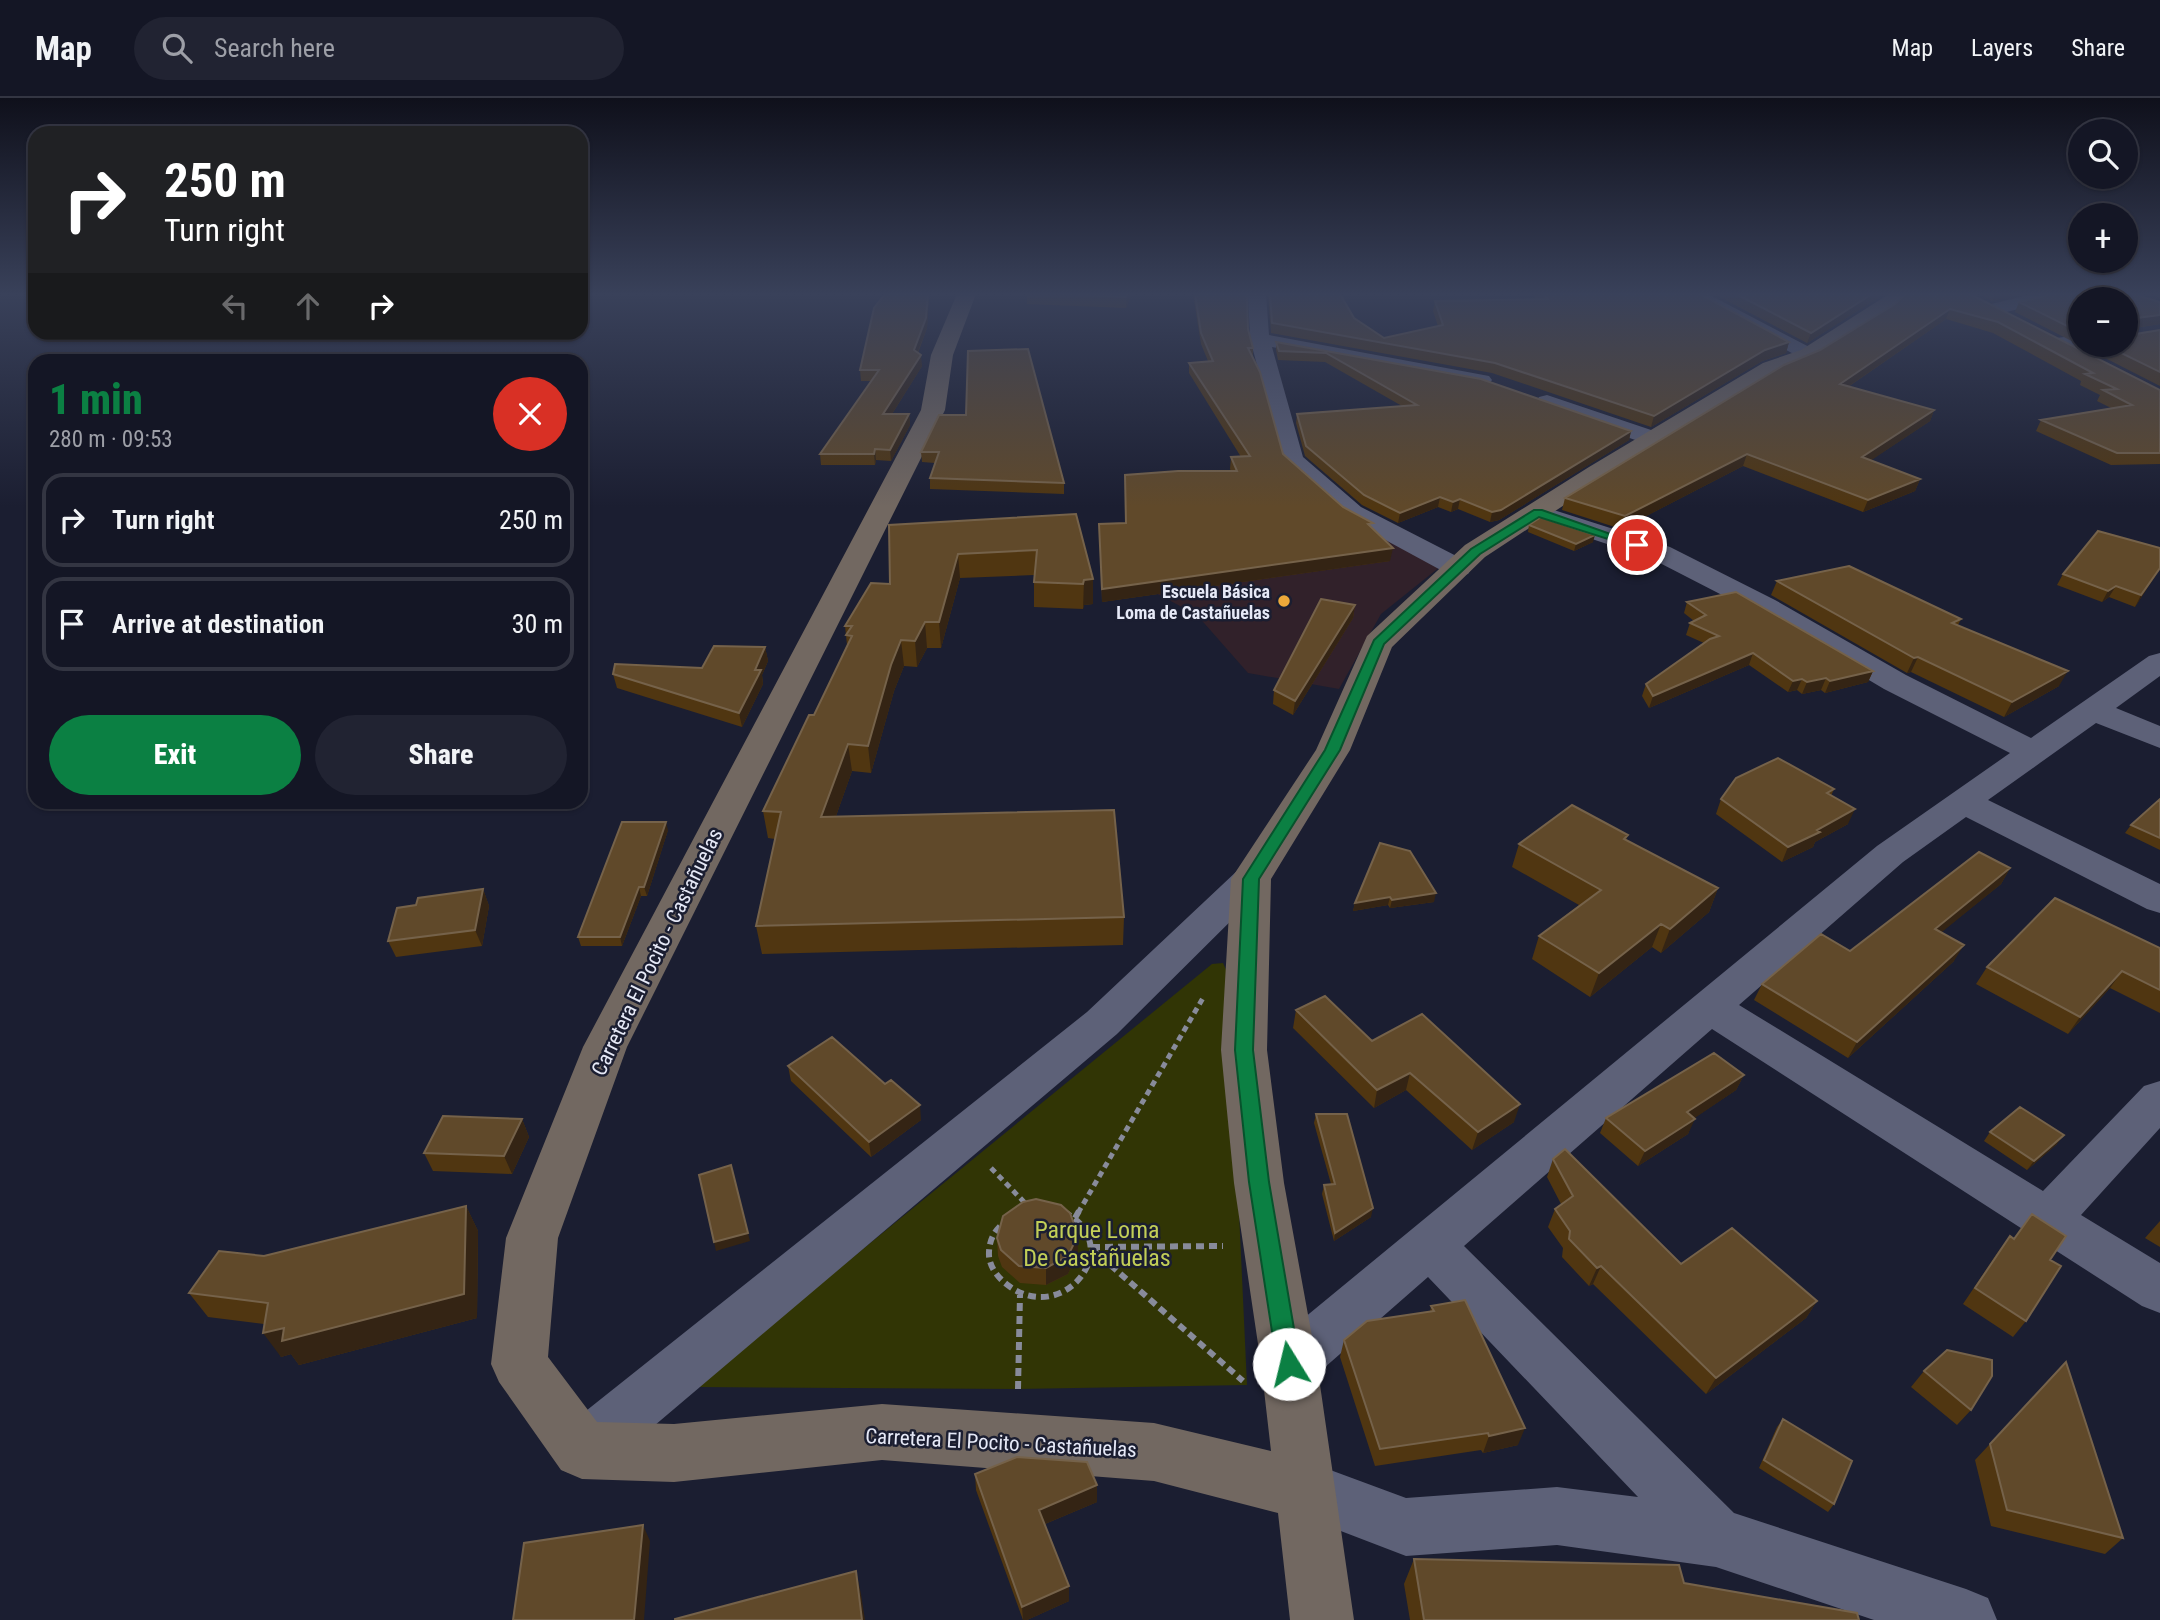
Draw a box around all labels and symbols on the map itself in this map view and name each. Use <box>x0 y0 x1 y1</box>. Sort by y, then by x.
pin <box>1607 515 1667 575</box>
place label: Escuela Básica Loma de Castañuelas <box>1116 581 1270 623</box>
marker: Escuela Básica Loma de Castañuelas <box>1276 593 1292 609</box>
street label: Carretera El Pocito - Castañuelas <box>587 825 727 1079</box>
park label: Parque Loma De Castañuelas <box>1023 1216 1171 1272</box>
position arrow <box>1252 1327 1326 1401</box>
street label: Carretera El Pocito - Castañuelas <box>865 1424 1137 1462</box>

